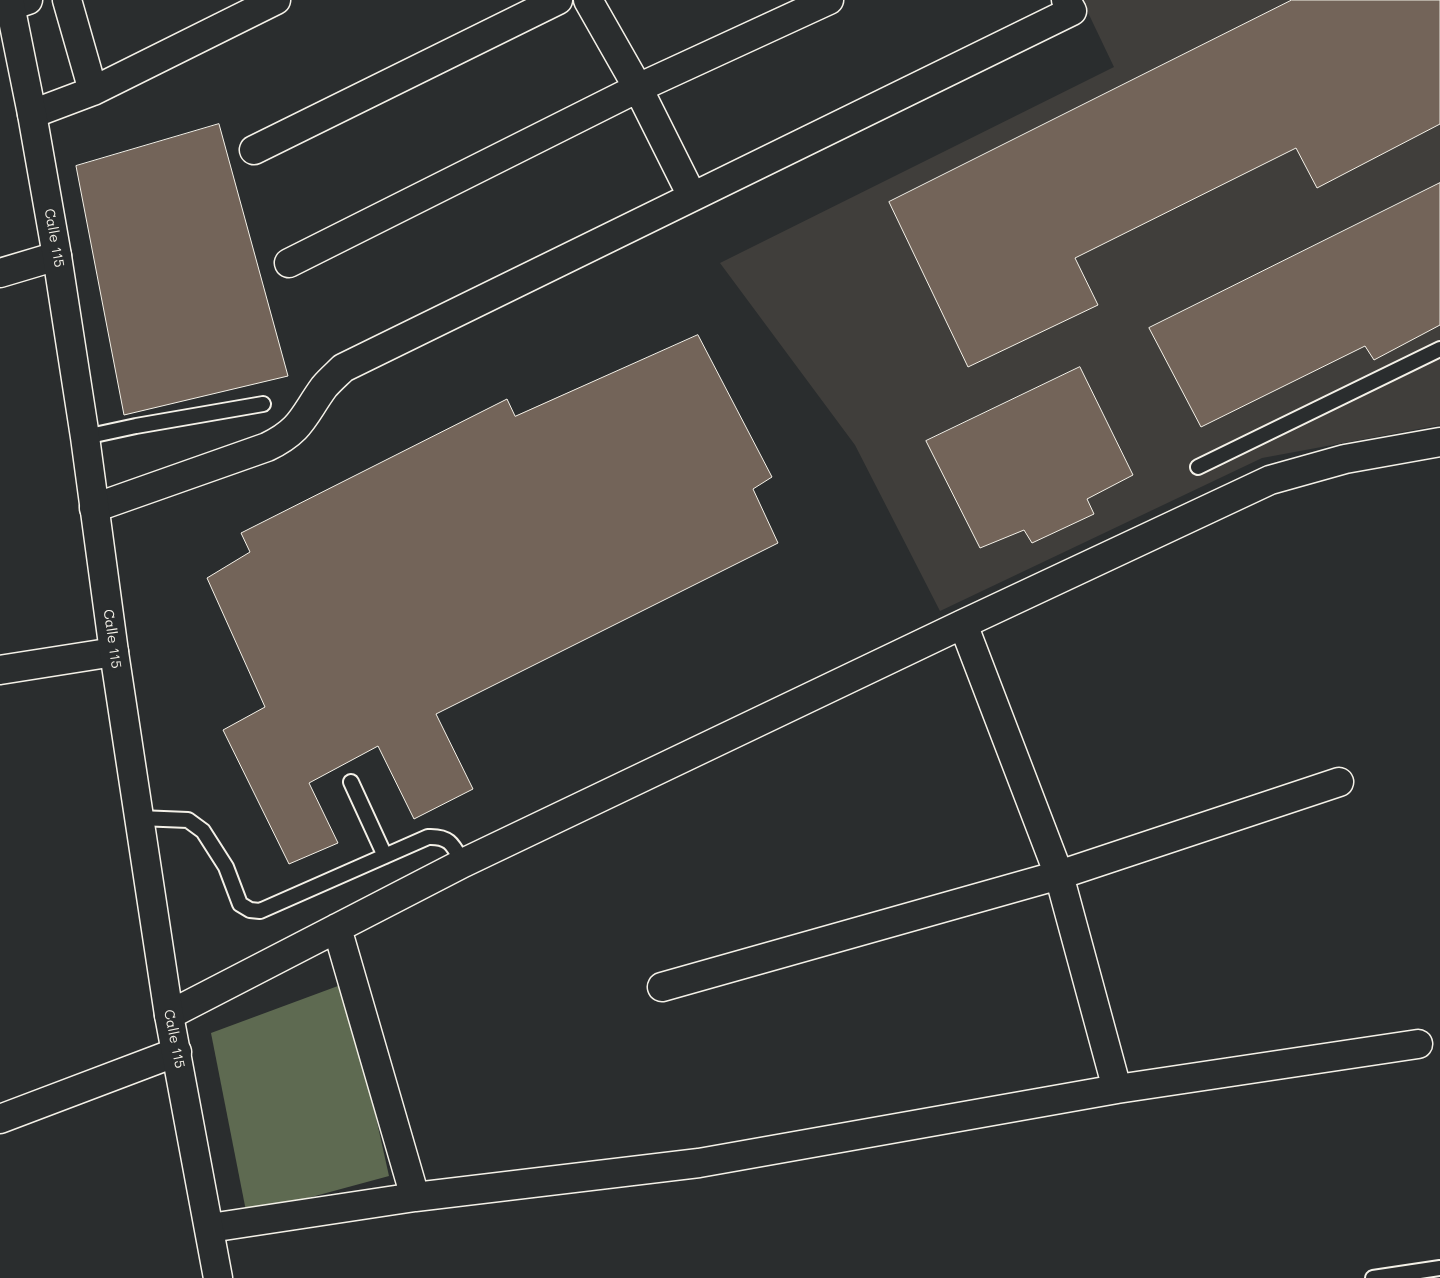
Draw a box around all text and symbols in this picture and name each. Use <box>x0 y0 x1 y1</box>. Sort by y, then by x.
street label: Calle 115 <box>41 207 67 269</box>
street label: Calle 115 <box>100 608 124 670</box>
street label: Calle 115 <box>160 1008 188 1070</box>

